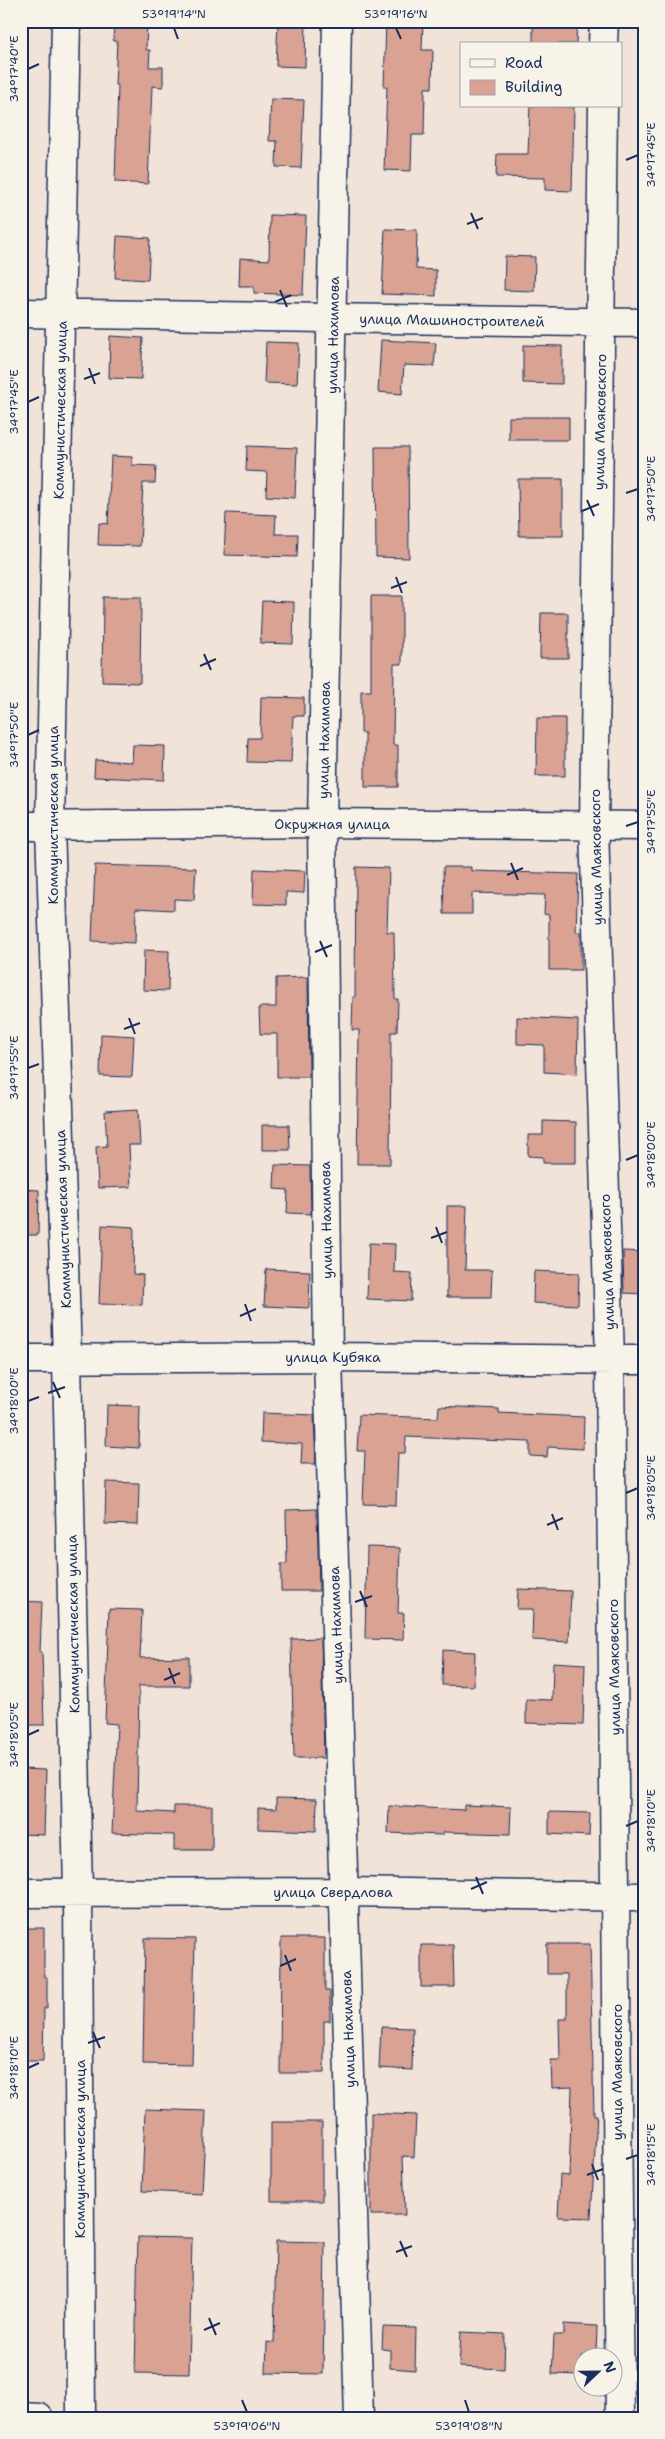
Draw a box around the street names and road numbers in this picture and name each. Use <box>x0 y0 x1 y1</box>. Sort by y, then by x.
street label: улица Нахимова <box>323 276 343 394</box>
street label: улица Машиностроителей <box>359 309 545 331</box>
street label: Коммунистическая улица <box>49 320 71 500</box>
street label: улица Маяковского <box>590 354 610 490</box>
street label: улица Нахимова <box>314 681 334 799</box>
street label: Коммунистическая улица <box>44 725 62 904</box>
street label: улица Маяковского <box>586 789 606 925</box>
street label: Окружная улица <box>274 815 390 833</box>
street label: Коммунистическая улица <box>51 1129 75 1309</box>
street label: улица Нахимова <box>316 1161 336 1279</box>
street label: улица Маяковского <box>596 1193 618 1331</box>
street label: улица Кубяка <box>285 1348 381 1366</box>
street label: Коммунистическая улица <box>62 1534 84 1714</box>
street label: улица Нахимова <box>325 1566 347 1684</box>
street label: улица Маяковского <box>604 1599 624 1735</box>
street label: улица Свердлова <box>273 1883 393 1901</box>
street label: улица Нахимова <box>337 1970 359 2088</box>
street label: улица Маяковского <box>608 2004 626 2140</box>
street label: Коммунистическая улица <box>71 2059 89 2238</box>

